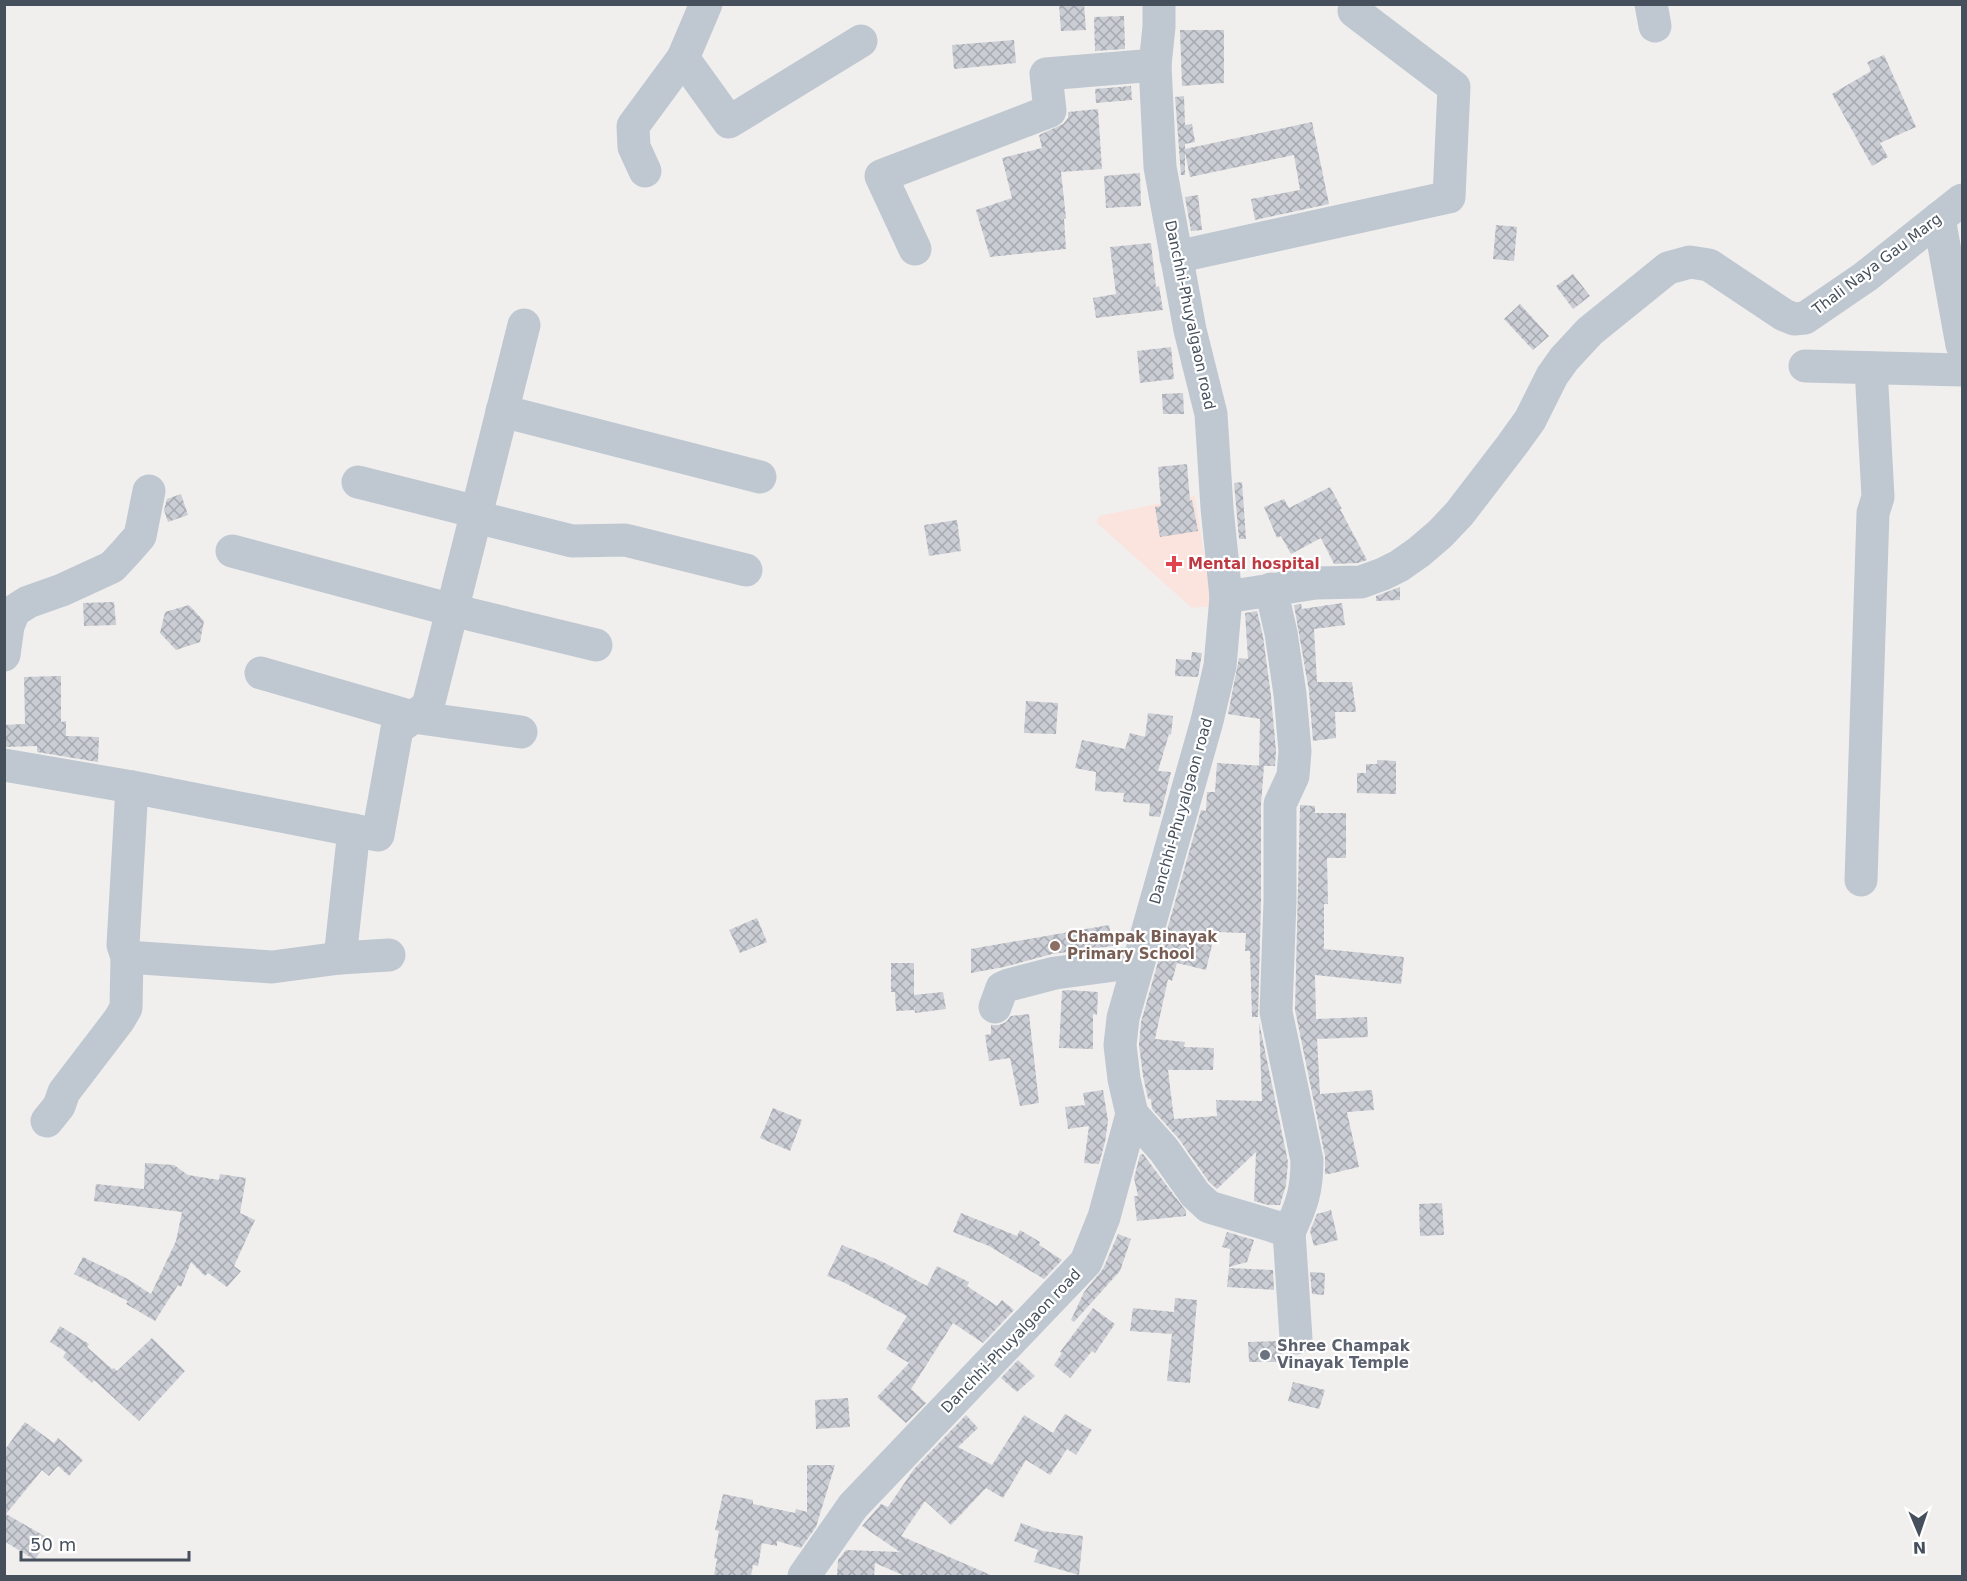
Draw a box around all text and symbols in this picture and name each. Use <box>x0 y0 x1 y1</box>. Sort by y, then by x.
street label: Thali Naya Gau Marg <box>1808 210 1945 319</box>
street label: Danchhi-Phuyalgaon road <box>1161 219 1219 411</box>
marker: Mental hospital <box>1165 555 1183 573</box>
place label: Mental hospital <box>1188 555 1320 573</box>
street label: Danchhi-Phuyalgaon road <box>1146 716 1216 906</box>
place label: Champak Binayak Primary School <box>1067 928 1218 963</box>
marker: Champak Binayak Primary School <box>1048 939 1062 953</box>
street label: Danchhi-Phuyalgaon road <box>937 1265 1085 1417</box>
place label: Shree Champak Vinayak Temple <box>1277 1337 1411 1372</box>
marker: Shree Champak Vinayak Temple <box>1258 1348 1272 1362</box>
north arrow <box>1889 1503 1949 1563</box>
scale bar <box>21 1524 189 1562</box>
text: 50 m <box>30 1534 76 1555</box>
text: N <box>1912 1538 1927 1557</box>

